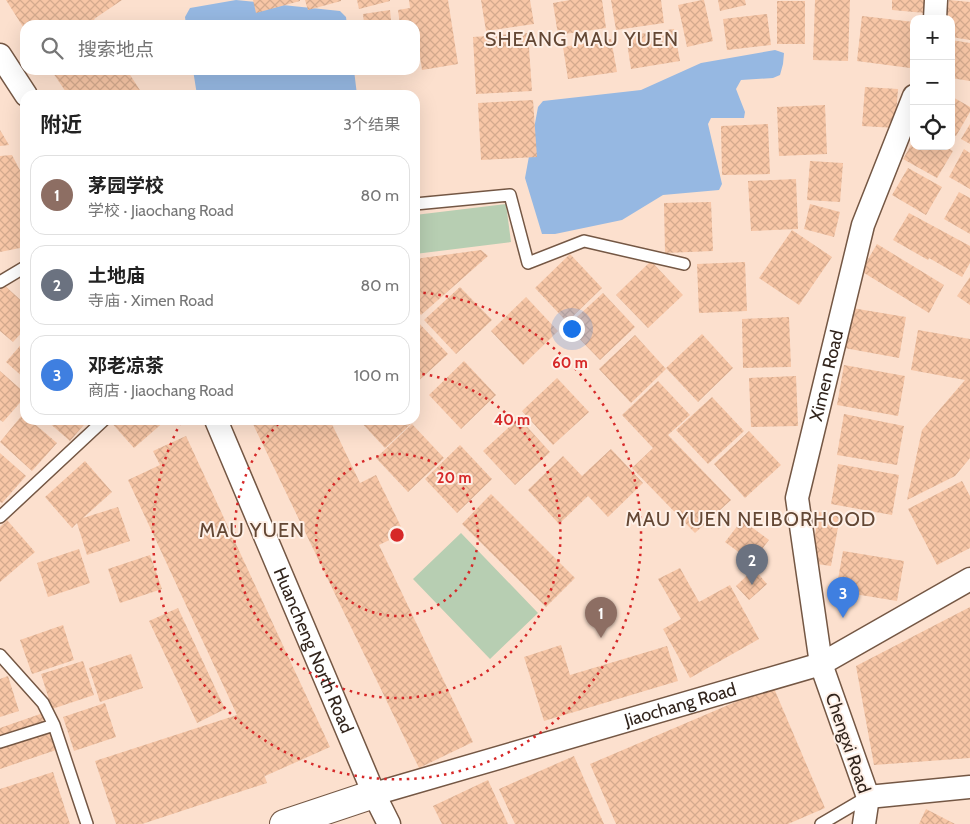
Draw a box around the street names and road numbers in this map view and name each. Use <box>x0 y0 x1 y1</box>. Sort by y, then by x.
street label: Ximen Road <box>805 328 848 423</box>
street label: Huancheng North Road <box>269 564 358 737</box>
street label: Jiaochang Road <box>621 678 739 732</box>
street label: Chengxi Road <box>821 690 875 796</box>

